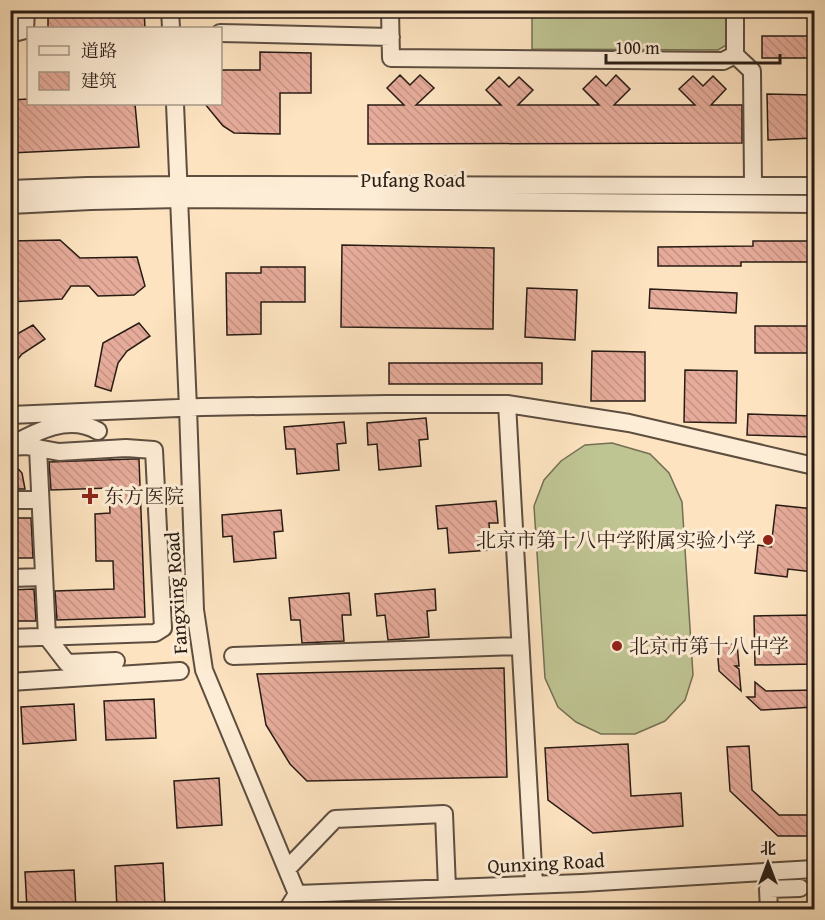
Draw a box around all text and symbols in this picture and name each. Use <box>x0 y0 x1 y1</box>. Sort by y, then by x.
legend <box>27 27 222 105</box>
scale bar <box>606 27 780 65</box>
text: 100 m <box>615 34 660 61</box>
text: 道路 <box>81 37 117 64</box>
text: 建筑 <box>81 67 117 94</box>
street label: Pufang Road <box>361 165 466 194</box>
place label: 东方医院 <box>104 481 184 510</box>
marker: 东方医院 <box>81 487 99 505</box>
place label: 北京市第十八中学附属实验小学 <box>476 525 756 554</box>
street label: Fangxing Road <box>157 530 194 655</box>
marker: 北京市第十八中学附属实验小学 <box>761 533 775 547</box>
place label: 北京市第十八中学 <box>629 631 789 660</box>
marker: 北京市第十八中学 <box>610 639 624 653</box>
north arrow <box>738 833 798 893</box>
text: 北 <box>760 836 776 860</box>
street label: Qunxing Road <box>487 845 606 880</box>

